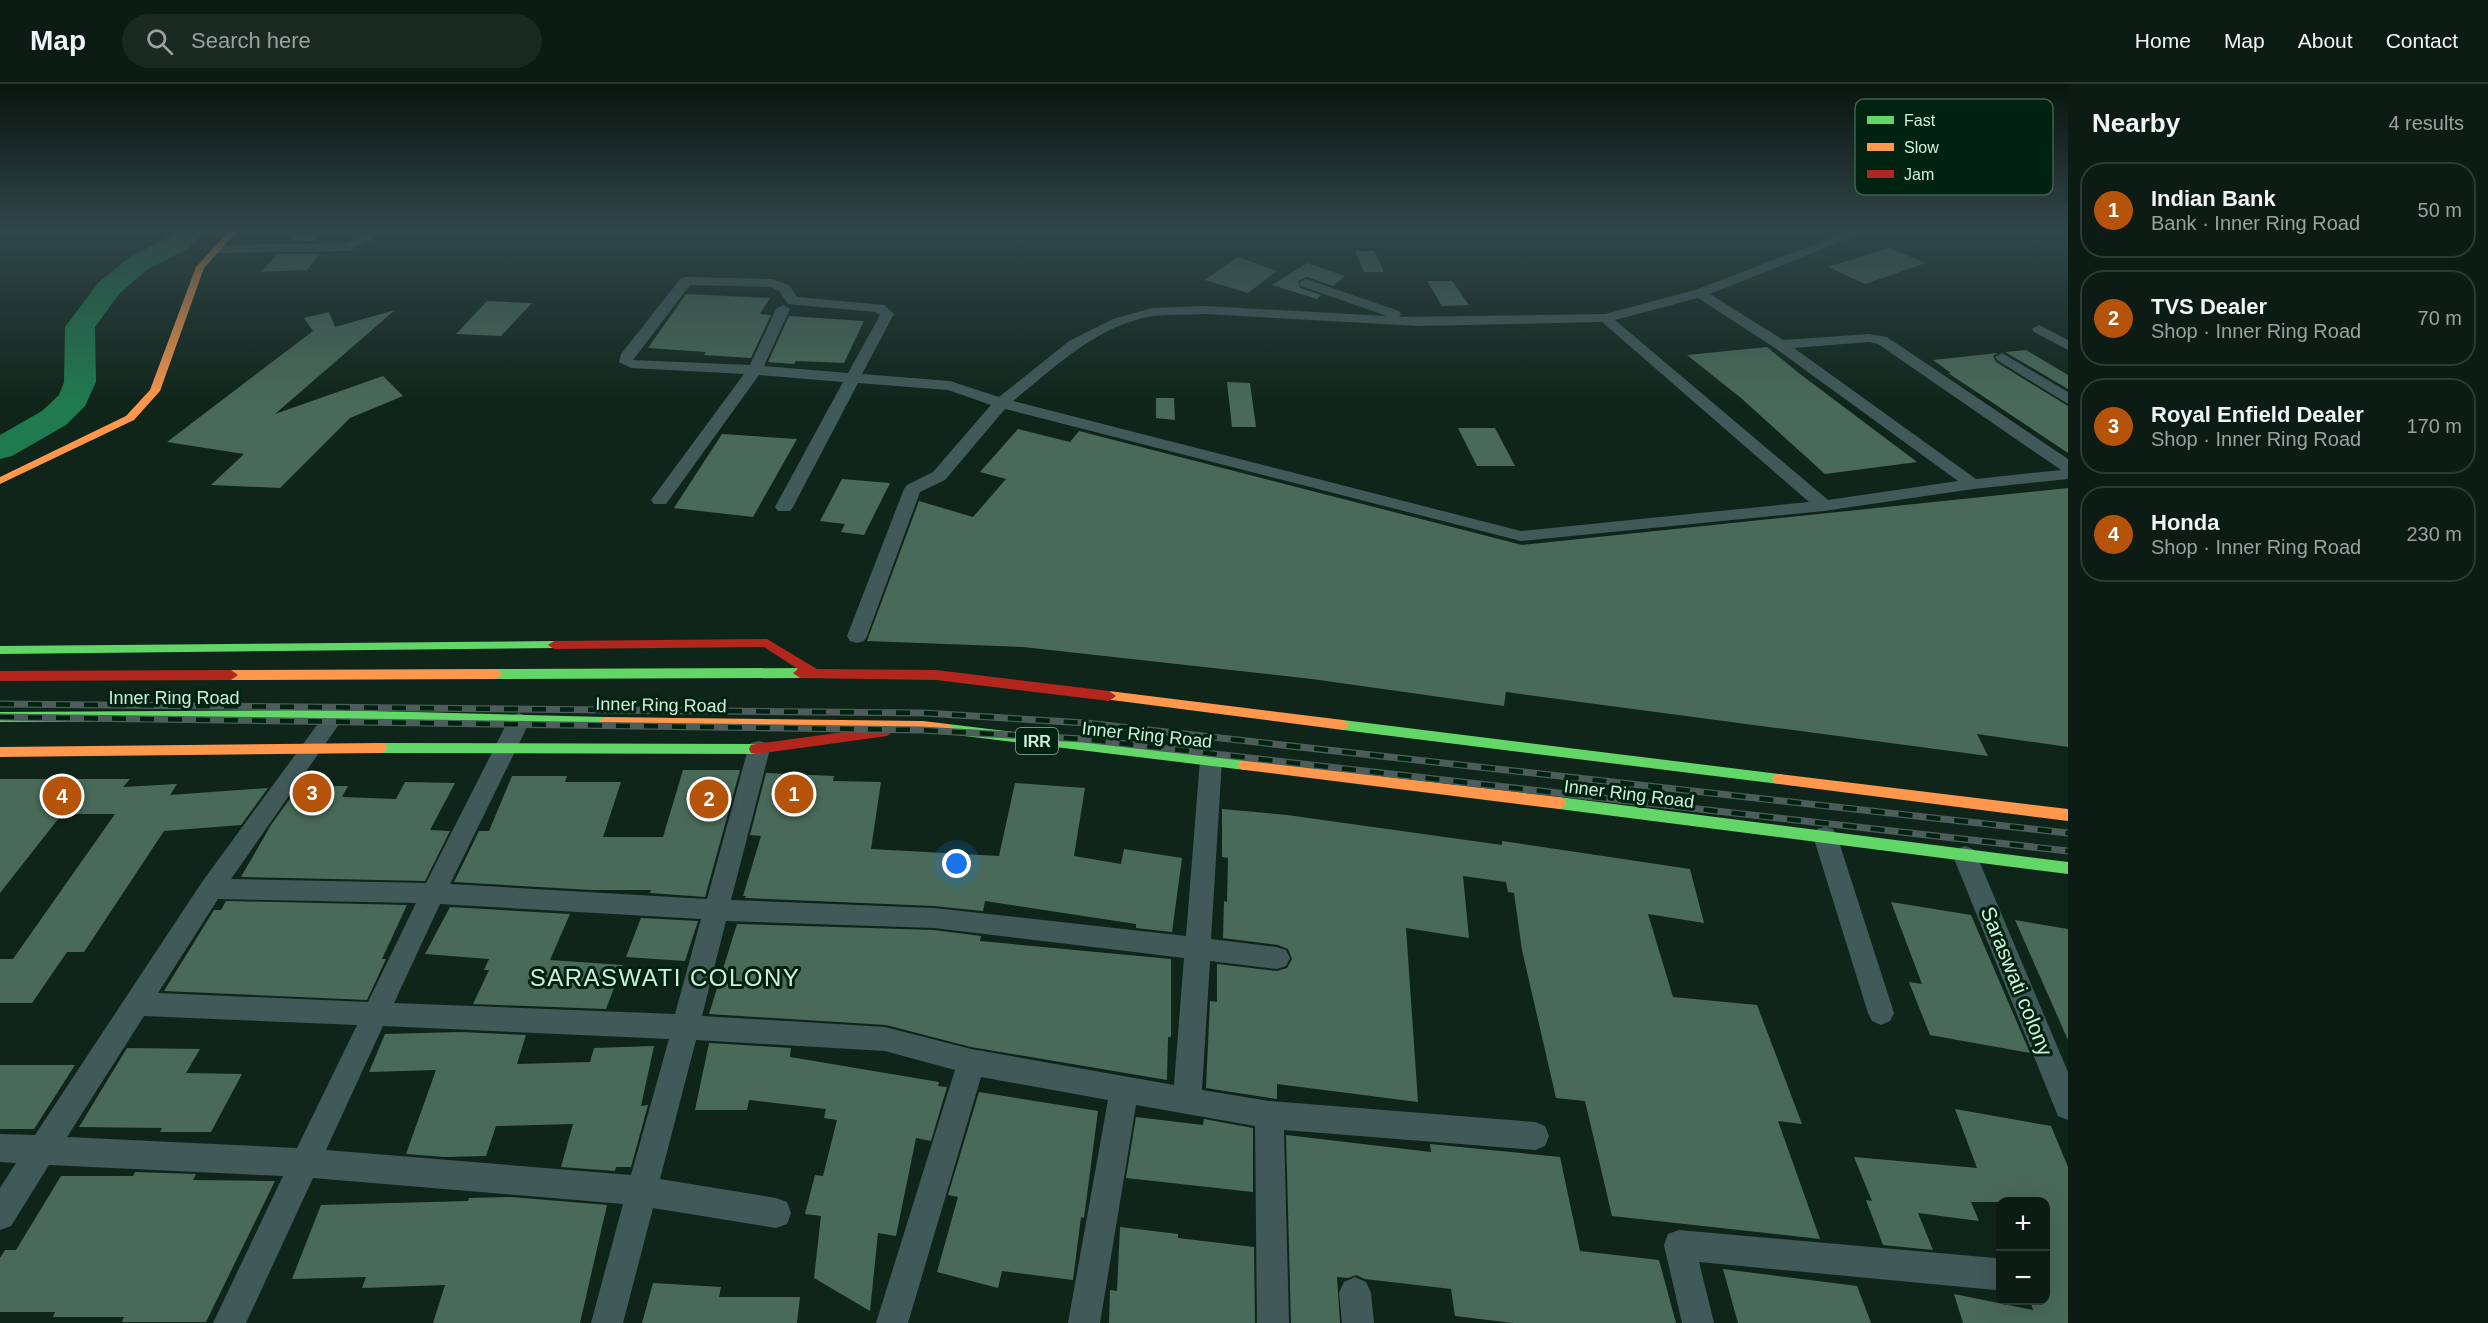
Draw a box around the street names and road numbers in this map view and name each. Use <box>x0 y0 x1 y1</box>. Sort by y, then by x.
street label: Inner Ring Road <box>108 688 240 708</box>
street label: Inner Ring Road <box>595 694 727 716</box>
street label: Inner Ring Road <box>1081 718 1213 752</box>
road number: IRR <box>1016 728 1058 754</box>
street label: Inner Ring Road <box>1563 776 1695 812</box>
street label: Saraswati colony <box>1977 903 2058 1059</box>

